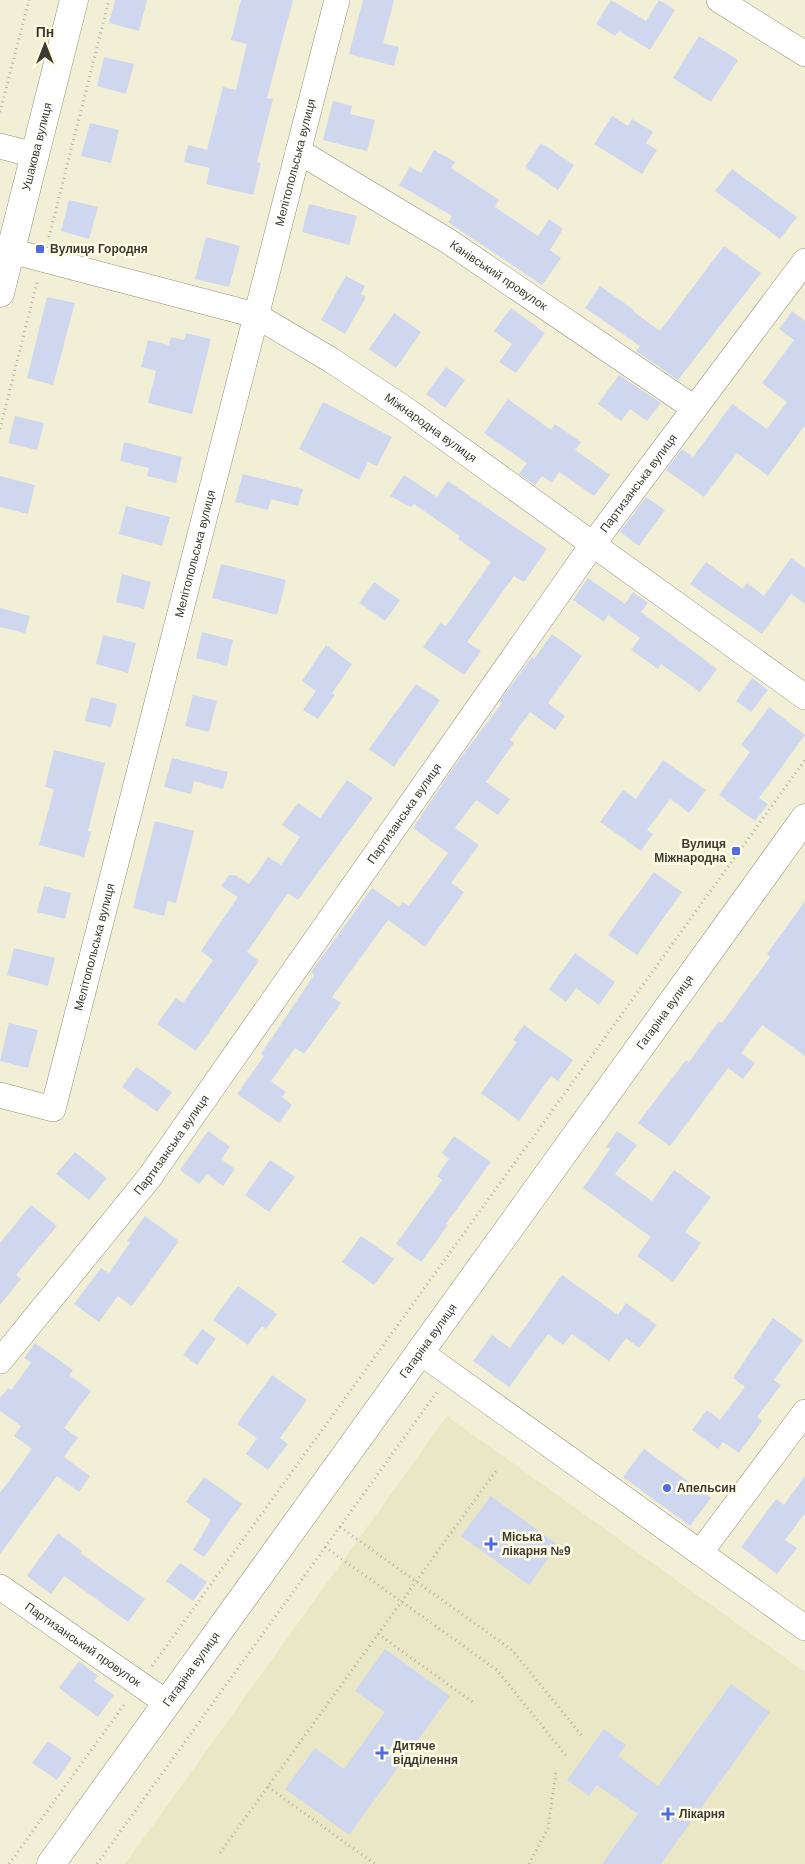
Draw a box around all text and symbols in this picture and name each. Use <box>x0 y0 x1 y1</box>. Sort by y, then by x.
north arrow <box>20 20 70 70</box>
text: Пн <box>36 24 54 40</box>
street label: Мелітопольська вулиця <box>272 97 318 228</box>
street label: Ушакова вулиця <box>19 101 55 192</box>
street label: Канівський провулок <box>447 237 550 314</box>
place label: Вулиця Городня <box>50 242 148 256</box>
marker: Вулиця Городня <box>34 243 46 255</box>
street label: Міжнародна вулиця <box>382 390 479 465</box>
street label: Партизанська вулиця <box>597 431 680 535</box>
street label: Мелітопольська вулиця <box>172 488 218 619</box>
street label: Партизанська вулиця <box>364 761 444 866</box>
place label: Вулиця Міжнародна <box>654 837 726 865</box>
marker: Вулиця Міжнародна <box>730 845 742 857</box>
street label: Мелітопольська вулиця <box>71 882 118 1012</box>
street label: Гагаріна вулиця <box>633 972 696 1052</box>
street label: Партизанська вулиця <box>131 1092 212 1198</box>
street label: Гагаріна вулиця <box>397 1301 460 1381</box>
place label: Апельсин <box>677 1481 736 1495</box>
marker: Апельсин <box>661 1482 673 1494</box>
place label: Міська лікарня №9 <box>502 1530 571 1558</box>
marker: Міська лікарня №9 <box>484 1537 498 1551</box>
street label: Партизанський провулок <box>22 1600 144 1690</box>
street label: Гагаріна вулиця <box>160 1629 223 1709</box>
place label: Дитяче відділення <box>393 1739 458 1767</box>
marker: Дитяче відділення <box>375 1746 389 1760</box>
marker: Лікарня <box>661 1807 675 1821</box>
place label: Лікарня <box>679 1807 725 1821</box>

